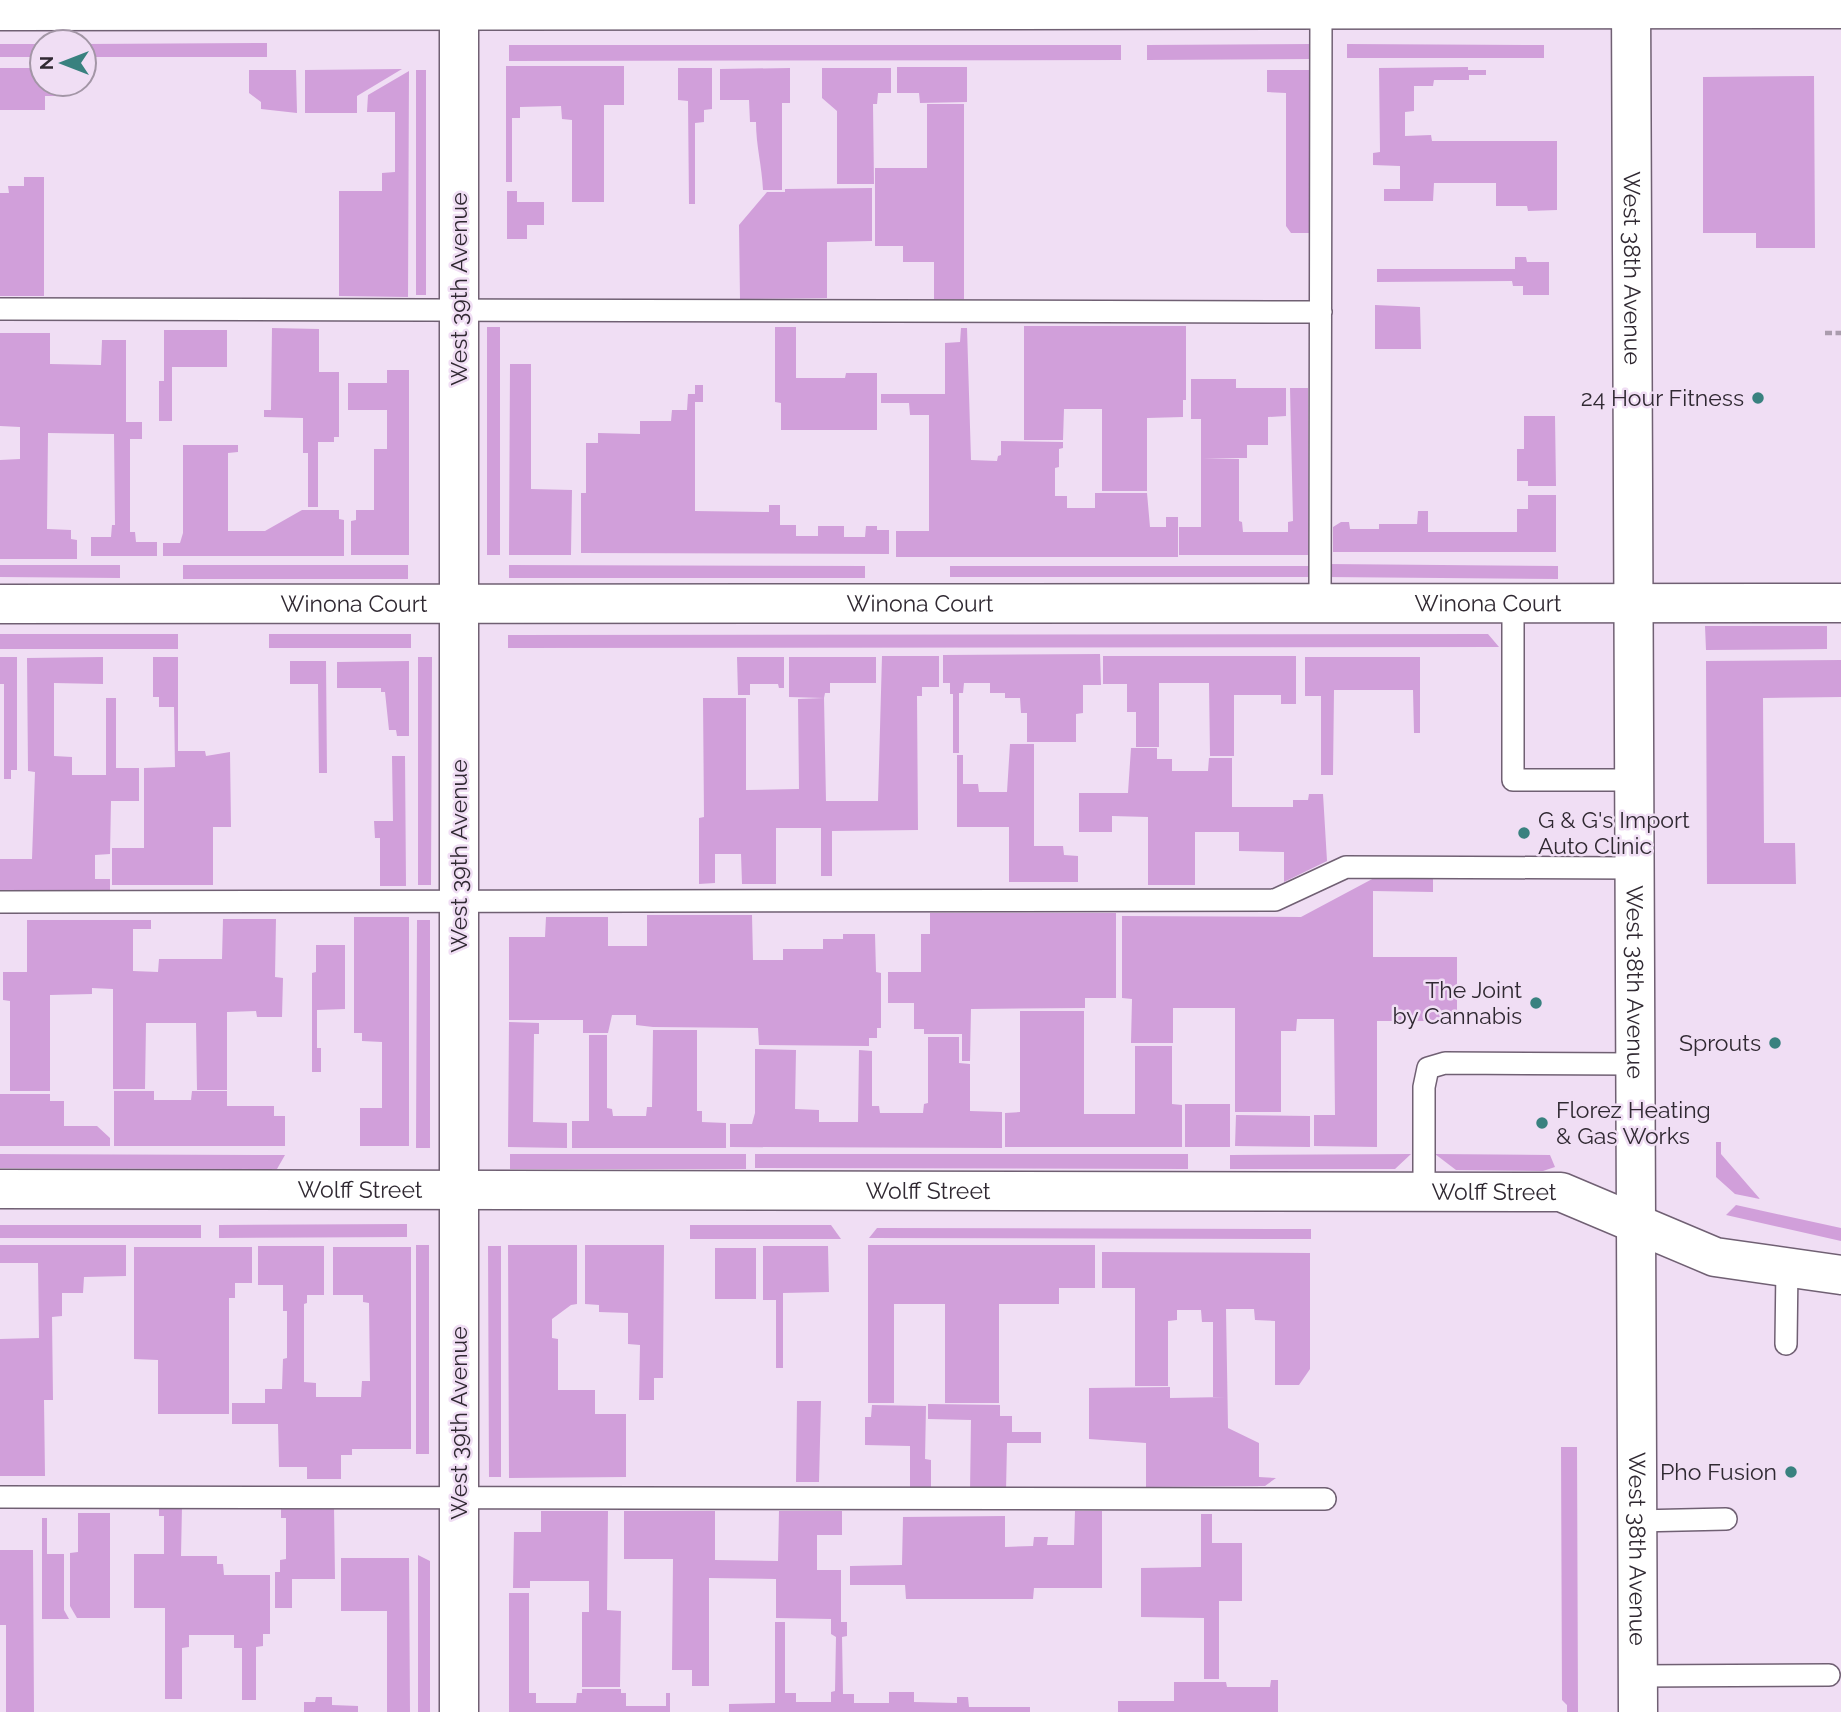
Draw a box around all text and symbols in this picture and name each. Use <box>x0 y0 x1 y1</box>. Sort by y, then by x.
north arrow <box>28 28 98 98</box>
text: N <box>35 56 57 70</box>
street label: West 38th Avenue <box>1619 171 1646 365</box>
street label: West 39th Avenue <box>445 192 472 386</box>
place label: 24 Hour Fitness <box>1581 384 1744 411</box>
marker: 24 Hour Fitness <box>1750 390 1766 406</box>
street label: Winona Court <box>847 589 994 617</box>
street label: Winona Court <box>1415 589 1562 616</box>
street label: Winona Court <box>281 590 428 617</box>
street label: West 39th Avenue <box>445 759 472 953</box>
place label: G & G's Import Auto Clinic <box>1538 806 1690 859</box>
marker: G & G's Import Auto Clinic <box>1516 825 1532 841</box>
street label: West 38th Avenue <box>1622 885 1649 1079</box>
place label: The Joint by Cannabis <box>1393 976 1522 1029</box>
marker: The Joint by Cannabis <box>1528 995 1544 1011</box>
place label: Sprouts <box>1679 1029 1761 1056</box>
marker: Sprouts <box>1767 1035 1783 1051</box>
place label: Florez Heating & Gas Works <box>1556 1096 1711 1149</box>
marker: Florez Heating & Gas Works <box>1534 1115 1550 1131</box>
street label: Wolff Street <box>297 1176 423 1203</box>
street label: Wolff Street <box>865 1177 991 1204</box>
street label: Wolff Street <box>1431 1178 1557 1205</box>
street label: West 39th Avenue <box>445 1326 472 1520</box>
street label: West 38th Avenue <box>1624 1452 1652 1646</box>
place label: Pho Fusion <box>1660 1458 1777 1485</box>
marker: Pho Fusion <box>1783 1464 1799 1480</box>

